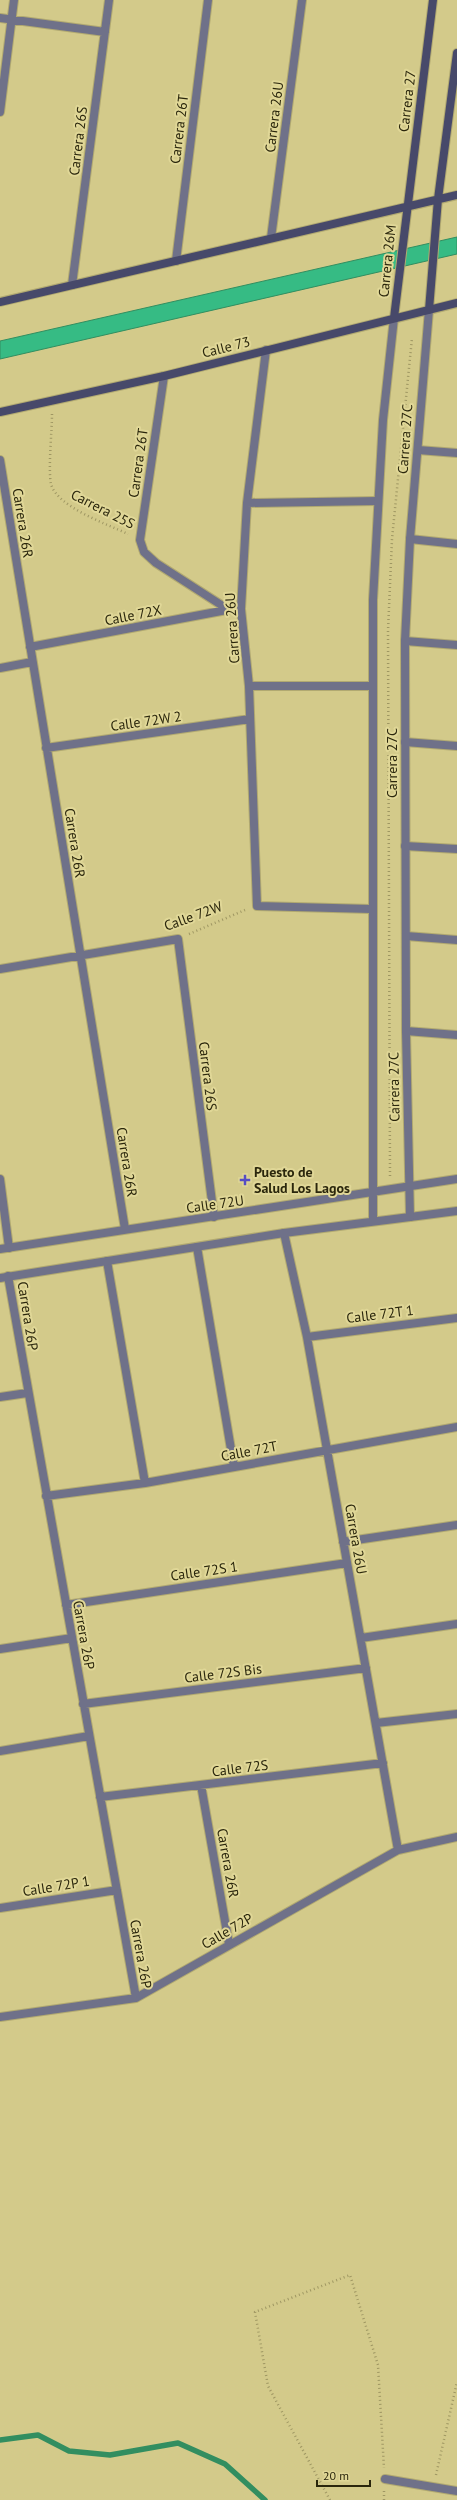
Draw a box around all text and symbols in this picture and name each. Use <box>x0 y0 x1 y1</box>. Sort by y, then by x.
street label: Carrera 27 <box>394 69 420 133</box>
street label: Carrera 26U <box>261 81 287 153</box>
street label: Carrera 26T <box>166 93 192 165</box>
street label: Carrera 26S <box>65 105 91 177</box>
street label: Carrera 26M <box>374 224 400 298</box>
street label: Calle 73 <box>200 332 252 362</box>
street label: Carrera 27C <box>394 404 416 474</box>
street label: Carrera 26T <box>124 427 152 499</box>
street label: Carrera 25S <box>68 485 138 533</box>
street label: Carrera 26R <box>9 487 37 559</box>
street label: Carrera 26U <box>221 592 243 664</box>
street label: Calle 72X <box>103 601 163 629</box>
street label: Calle 72W 2 <box>109 707 183 735</box>
street label: Carrera 27C <box>383 728 401 798</box>
street label: Carrera 26R <box>61 807 89 879</box>
street label: Calle 72W <box>161 897 225 935</box>
street label: Carrera 26S <box>195 1040 221 1112</box>
street label: Carrera 27C <box>384 1052 404 1122</box>
street label: Carrera 26R <box>113 1126 141 1198</box>
place label: Puesto de Salud Los Lagos <box>254 1163 350 1197</box>
marker: Puesto de Salud Los Lagos <box>239 1174 251 1186</box>
street label: Calle 72U <box>185 1191 245 1217</box>
street label: Carrera 26P <box>14 1280 42 1352</box>
street label: Calle 72T 1 <box>345 1301 415 1327</box>
street label: Calle 72T <box>219 1437 279 1465</box>
street label: Carrera 26U <box>341 1502 371 1576</box>
street label: Calle 72S 1 <box>169 1557 239 1585</box>
street label: Carrera 26P <box>69 1599 99 1671</box>
street label: Calle 72S Bis <box>183 1659 263 1687</box>
street label: Calle 72S <box>211 1756 269 1780</box>
street label: Carrera 26R <box>213 1827 243 1899</box>
street label: Calle 72P 1 <box>21 1872 91 1900</box>
street label: Calle 72P <box>198 1909 256 1953</box>
street label: Carrera 26P <box>126 1918 156 1990</box>
scale bar <box>317 2462 370 2488</box>
text: 20 m <box>323 2468 349 2483</box>

